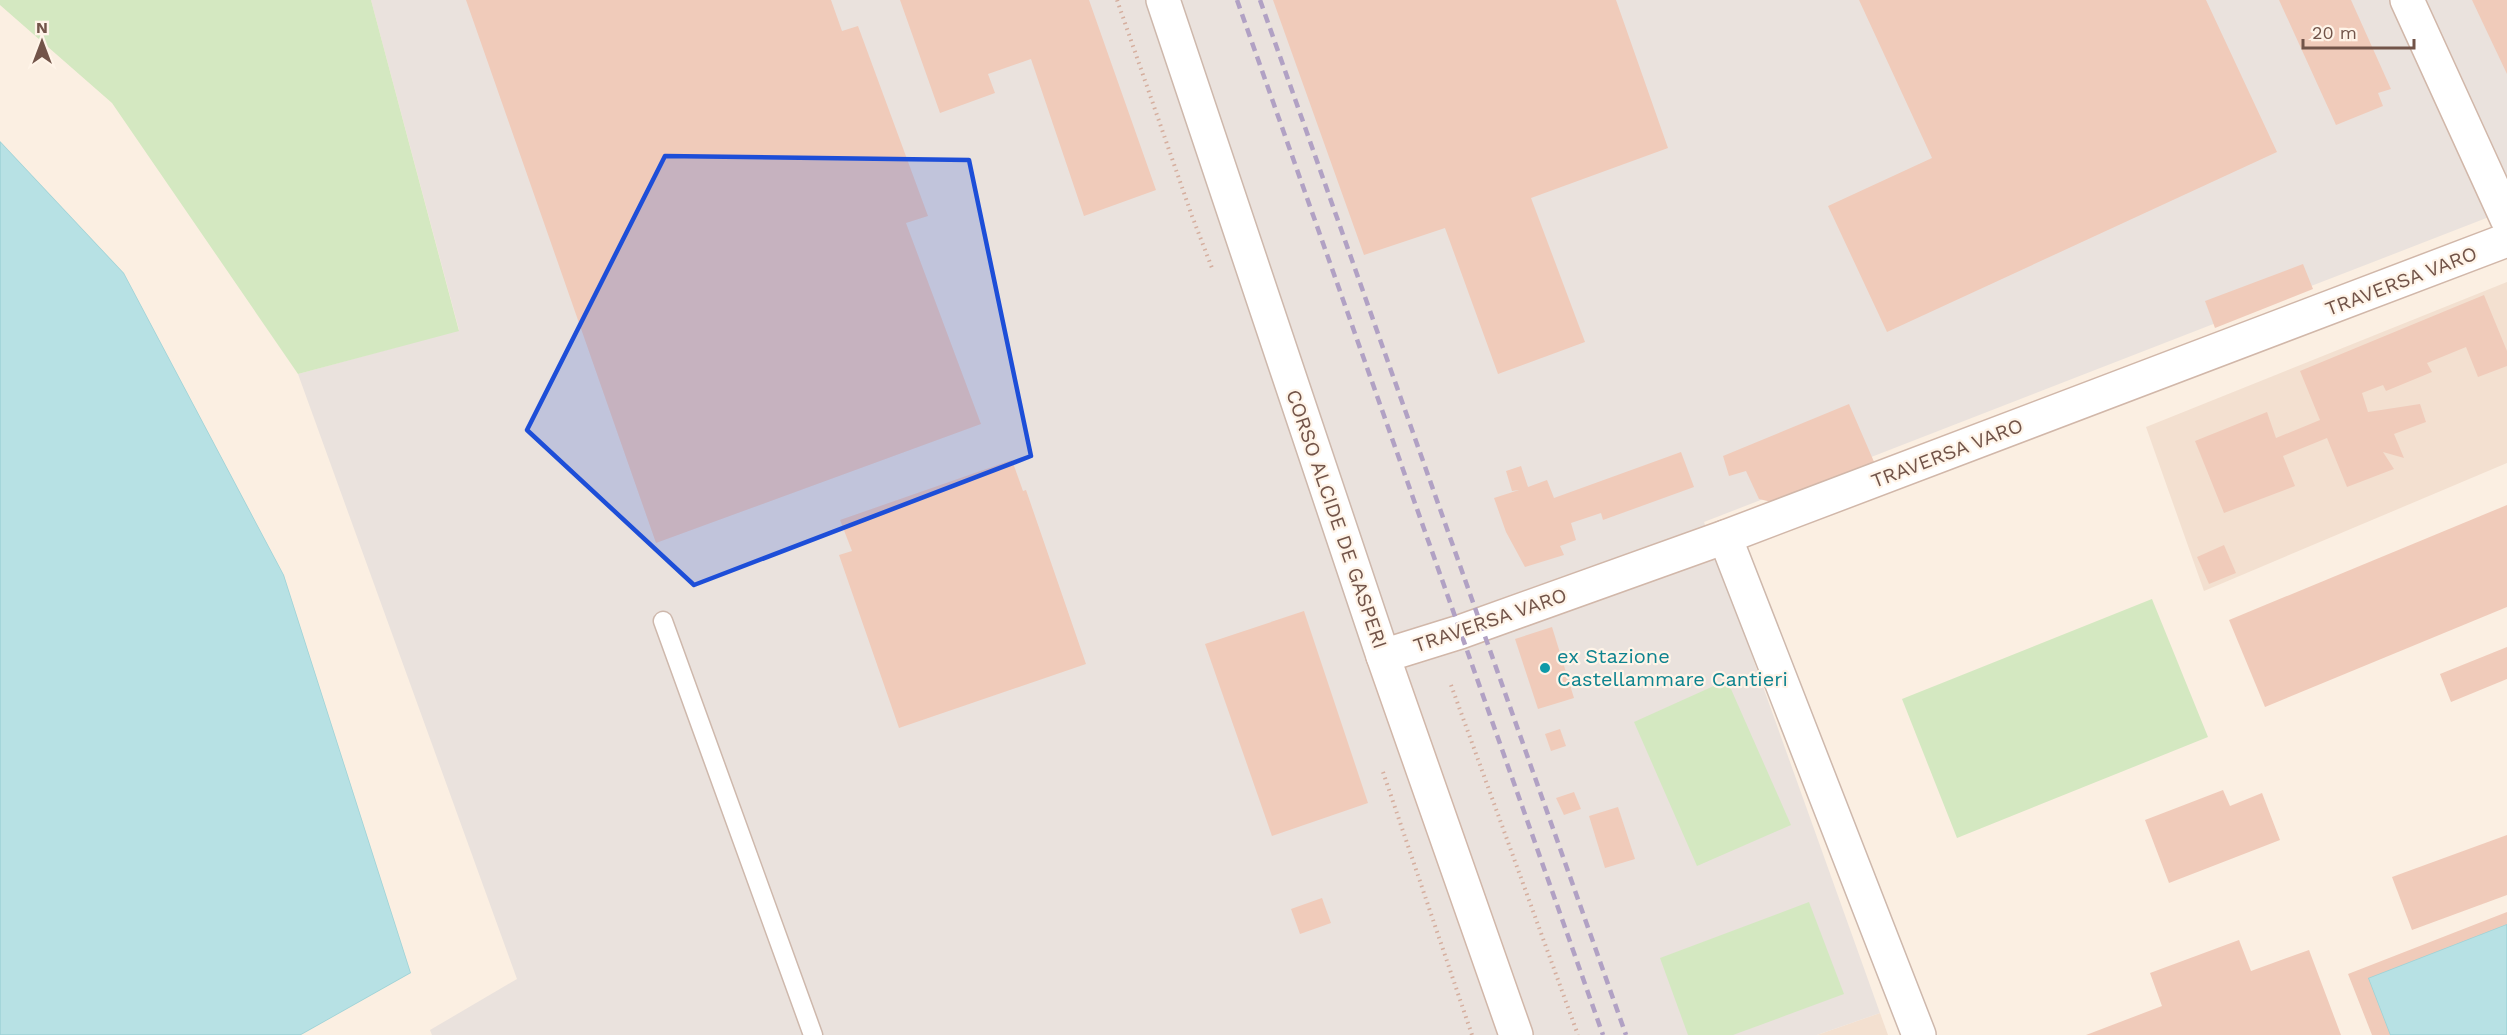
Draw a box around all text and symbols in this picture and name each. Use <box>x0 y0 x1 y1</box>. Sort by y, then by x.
north arrow <box>12 12 72 72</box>
scale bar <box>2303 12 2414 50</box>
text: N <box>36 18 48 37</box>
text: 20 m <box>2312 22 2357 43</box>
street label: TRAVERSA VARO <box>2322 241 2480 321</box>
street label: CORSO ALCIDE DE GASPERI <box>1281 386 1393 652</box>
street label: TRAVERSA VARO <box>1868 413 2026 493</box>
street label: TRAVERSA VARO <box>1410 582 1570 658</box>
place label: ex Stazione Castellammare Cantieri <box>1557 644 1788 691</box>
marker: ex Stazione Castellammare Cantieri <box>1538 661 1552 675</box>

